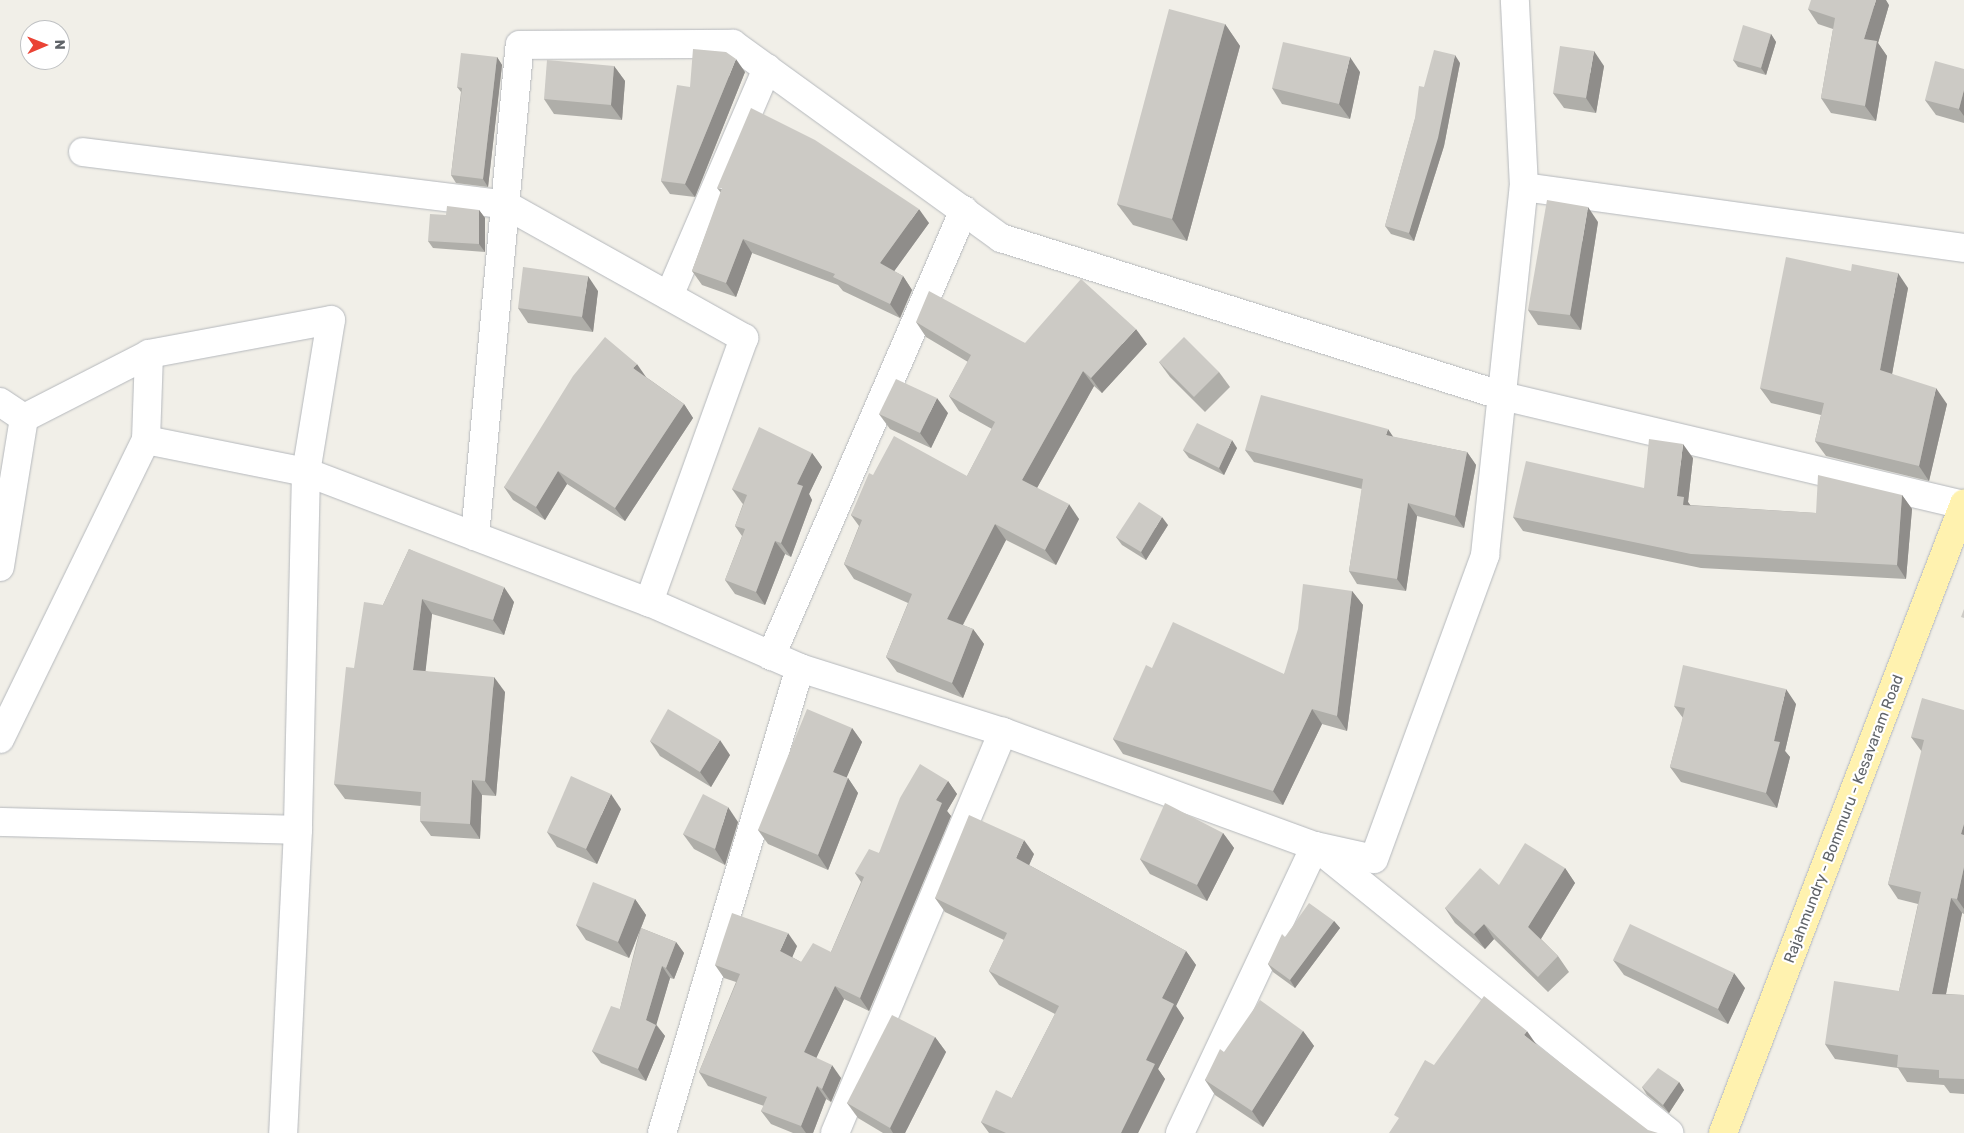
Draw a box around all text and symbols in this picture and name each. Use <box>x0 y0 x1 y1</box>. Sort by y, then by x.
north arrow <box>20 20 70 70</box>
text: N <box>51 40 68 50</box>
street label: Rajahmundry - Bommuru - Kesavaram Road <box>1780 672 1908 966</box>

